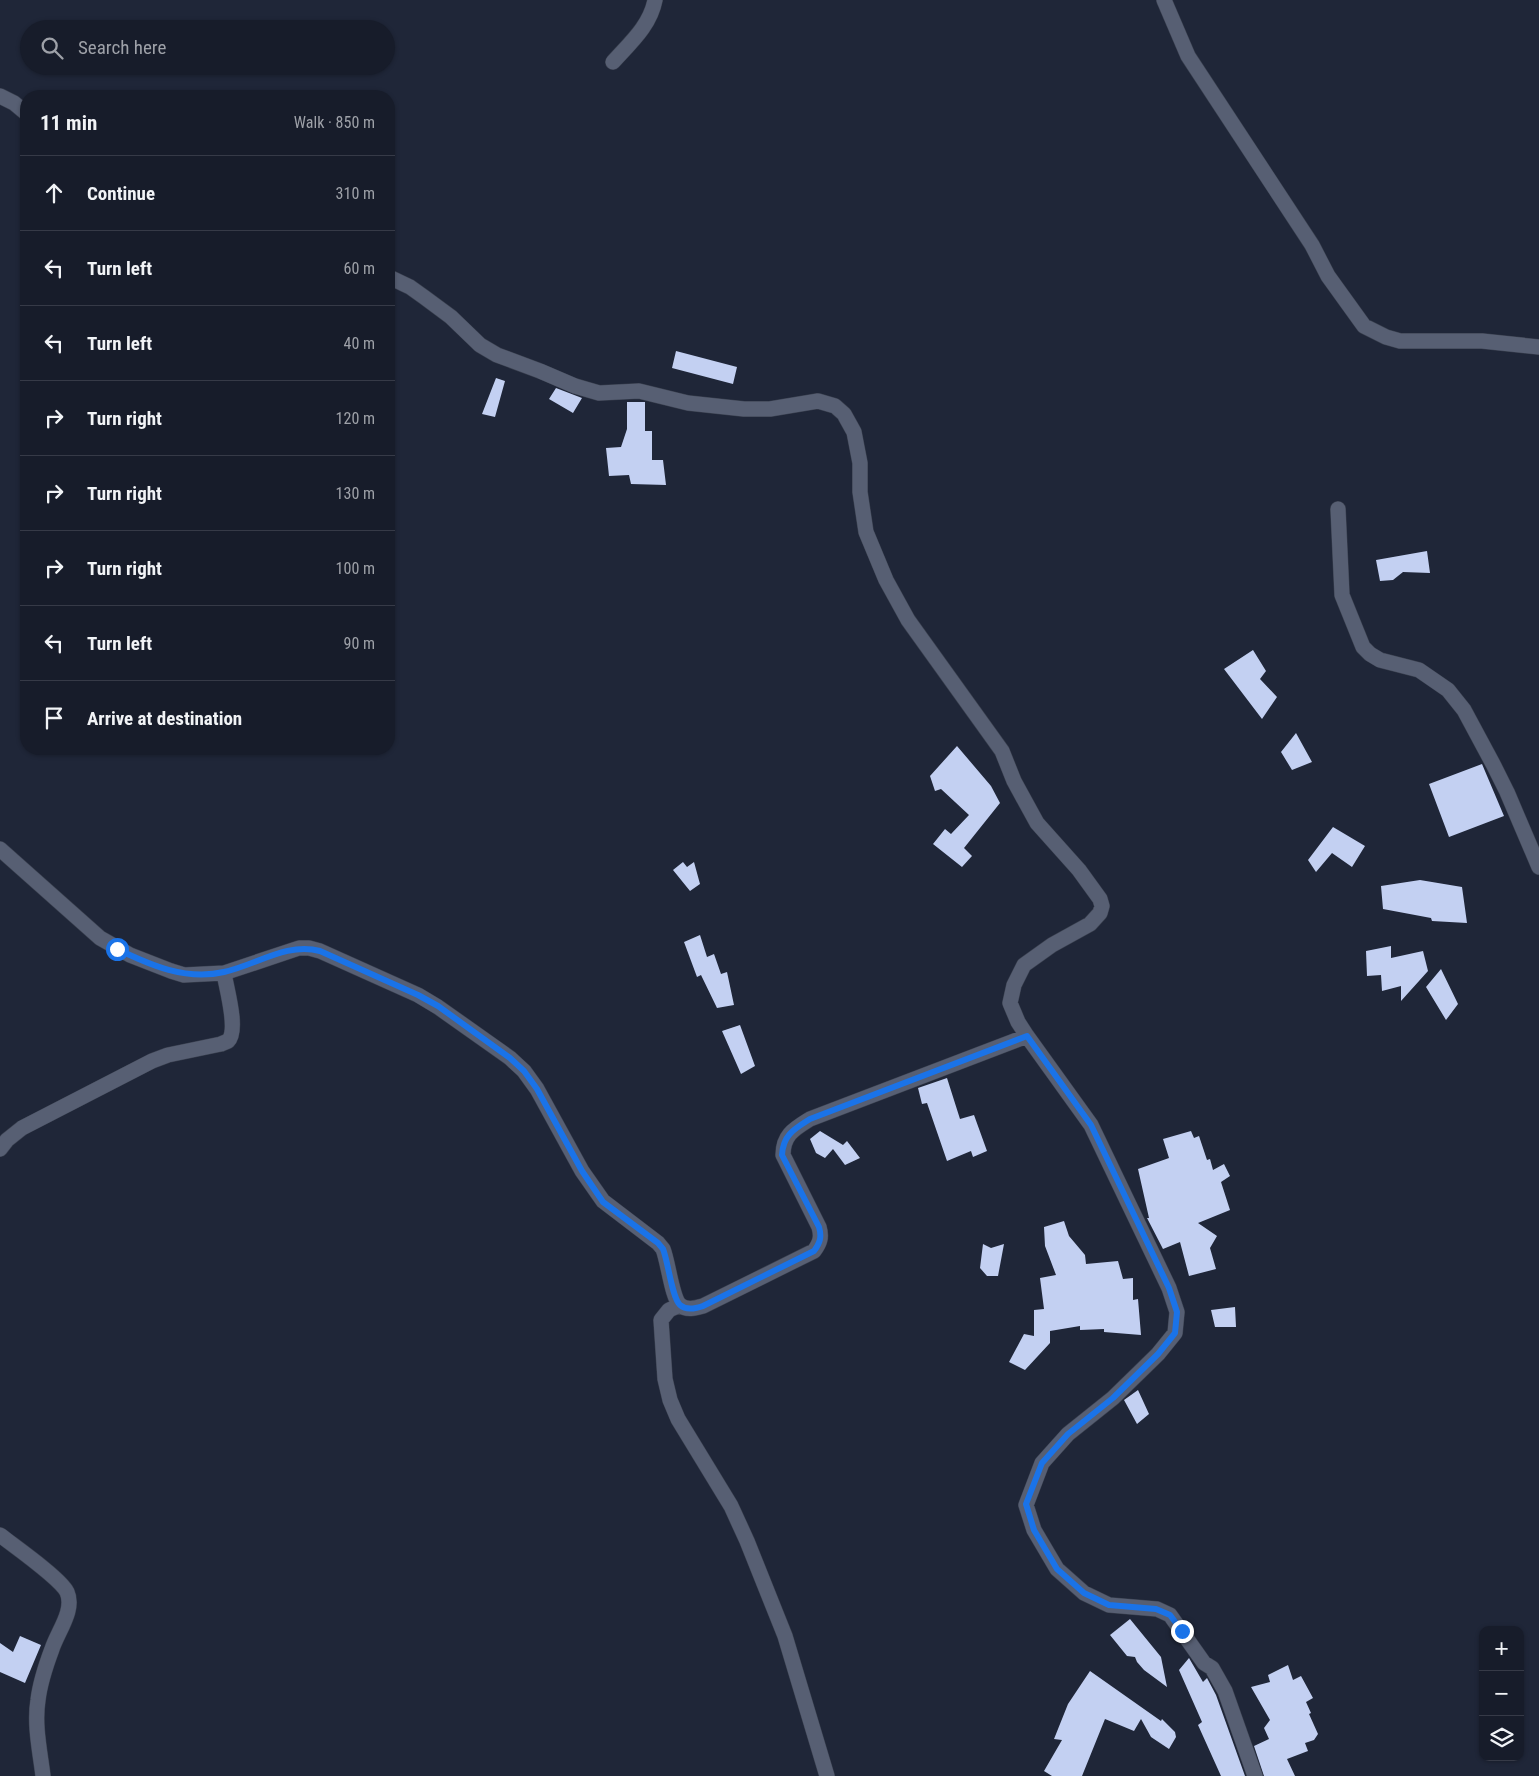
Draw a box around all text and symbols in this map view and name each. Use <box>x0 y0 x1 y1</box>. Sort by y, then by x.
search box <box>20 20 395 75</box>
icon: search <box>38 34 66 62</box>
text: Search here <box>78 36 166 59</box>
text: 11 min <box>40 111 97 135</box>
text: Walk · 850 m <box>294 113 375 132</box>
icon: ahead <box>40 179 68 207</box>
text: Continue <box>87 182 155 205</box>
text: 310 m <box>336 184 375 203</box>
icon: left <box>40 254 68 282</box>
text: Turn left <box>87 257 152 280</box>
text: 60 m <box>343 259 375 278</box>
icon: left <box>40 329 68 357</box>
text: Turn left <box>87 332 152 355</box>
text: 40 m <box>343 334 375 353</box>
icon: right <box>40 404 68 432</box>
text: Turn right <box>87 407 162 430</box>
text: 120 m <box>336 409 375 428</box>
icon: right <box>40 479 68 507</box>
text: Turn right <box>87 482 162 505</box>
text: 130 m <box>336 484 375 503</box>
icon: right <box>40 554 68 582</box>
text: Turn right <box>87 557 162 580</box>
text: 100 m <box>336 559 375 578</box>
icon: left <box>40 629 68 657</box>
text: Turn left <box>87 632 152 655</box>
text: 90 m <box>343 634 375 653</box>
icon: arrive <box>40 704 68 732</box>
text: Arrive at destination <box>87 707 242 730</box>
route start <box>106 938 129 961</box>
route end <box>1171 1620 1194 1643</box>
map controls <box>1479 1626 1524 1761</box>
button: + <box>1479 1626 1524 1671</box>
button: − <box>1479 1671 1524 1716</box>
button: layers <box>1479 1716 1524 1761</box>

